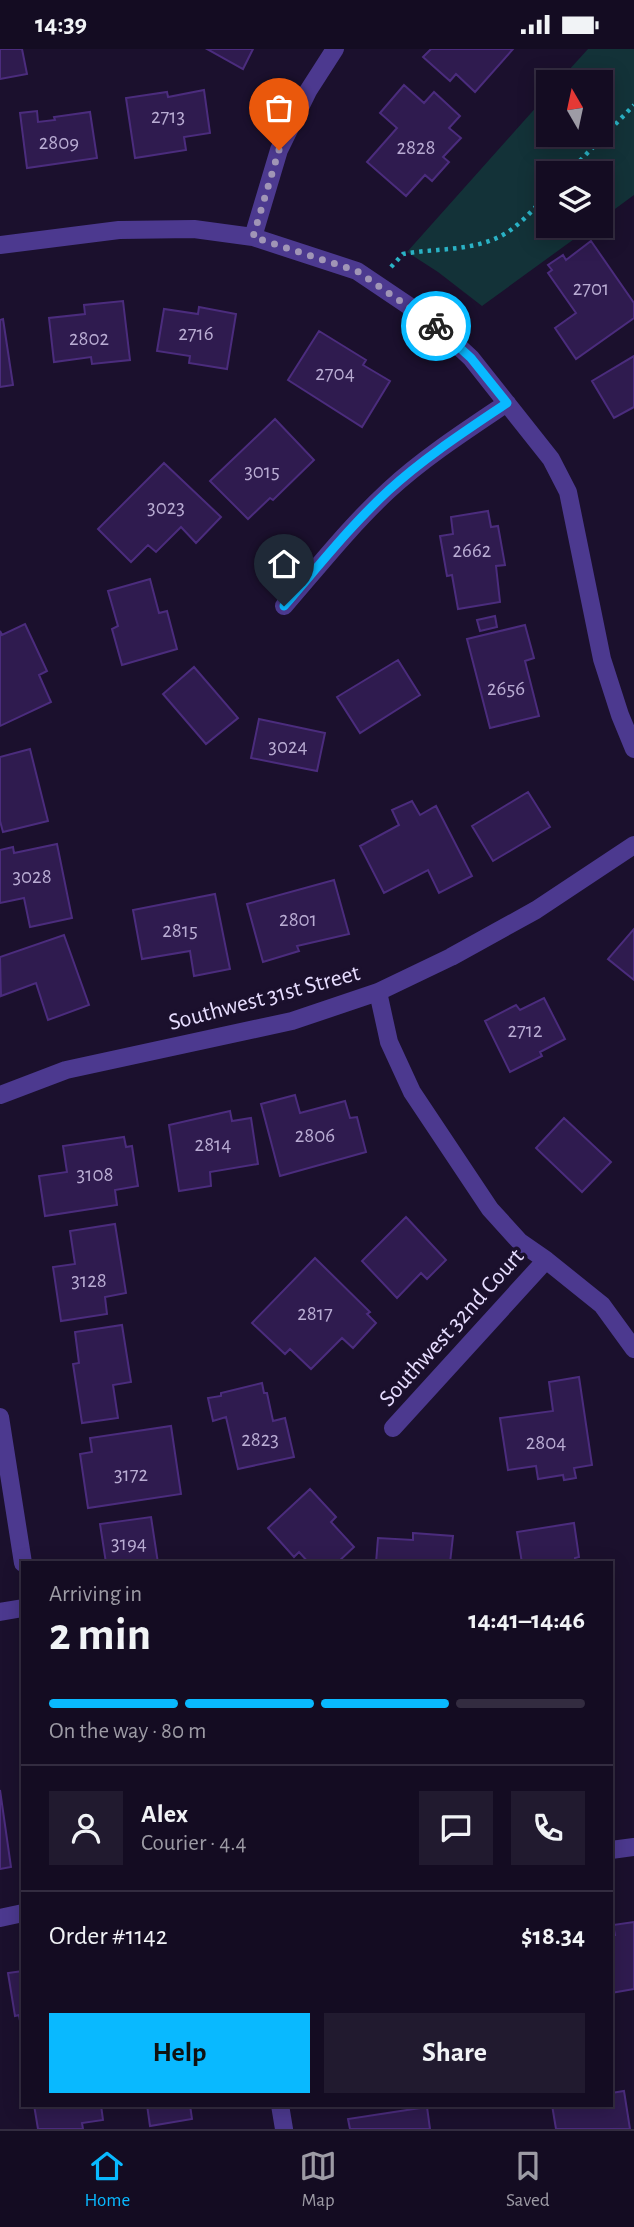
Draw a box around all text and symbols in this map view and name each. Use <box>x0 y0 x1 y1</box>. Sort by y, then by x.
text: 14:39 <box>35 11 87 37</box>
north arrow <box>536 70 612 147</box>
map controls <box>536 70 613 238</box>
pin <box>249 78 309 150</box>
icon: bag <box>260 89 298 127</box>
house number: 2713 <box>151 106 185 127</box>
house number: 2809 <box>39 132 79 153</box>
house number: 2828 <box>396 137 436 158</box>
button: layers <box>536 161 613 238</box>
house number: 2701 <box>573 278 609 299</box>
courier <box>401 291 471 361</box>
icon: bike <box>417 307 455 345</box>
house number: 2716 <box>178 323 214 344</box>
house number: 2802 <box>69 328 109 349</box>
house number: 2704 <box>315 363 355 384</box>
house number: 3015 <box>244 461 280 482</box>
house number: 3023 <box>147 497 185 518</box>
pin <box>254 534 314 606</box>
house number: 2662 <box>453 540 491 561</box>
icon: home <box>265 545 303 583</box>
house number: 2656 <box>487 678 525 699</box>
house number: 3024 <box>268 736 308 757</box>
house number: 3028 <box>12 866 52 887</box>
house number: 2801 <box>279 909 317 930</box>
house number: 2815 <box>162 920 198 941</box>
street label: Southwest 31st Street <box>166 961 363 1035</box>
house number: 2712 <box>507 1020 543 1041</box>
house number: 2806 <box>295 1125 335 1146</box>
house number: 2814 <box>195 1134 231 1155</box>
house number: 3108 <box>77 1164 113 1185</box>
street label: Southwest 32nd Court <box>375 1244 529 1411</box>
house number: 3128 <box>71 1270 107 1291</box>
house number: 2817 <box>297 1303 333 1324</box>
house number: 2823 <box>241 1429 279 1450</box>
house number: 2804 <box>526 1432 566 1453</box>
house number: 3172 <box>114 1464 148 1485</box>
house number: 3194 <box>111 1533 147 1554</box>
text: Arriving in <box>49 1583 142 1606</box>
text: 14:41–14:46 <box>468 1607 585 1633</box>
text: 2 min <box>49 1612 151 1658</box>
text: On the way · 80 m <box>49 1720 206 1743</box>
button: person <box>49 1791 123 1865</box>
button: chat <box>419 1791 493 1865</box>
button: phone <box>511 1791 585 1865</box>
text: Alex <box>141 1801 188 1827</box>
text: Courier · 4.4 <box>141 1832 247 1855</box>
text: Order #1142 <box>49 1923 168 1949</box>
text: $18.34 <box>521 1923 585 1949</box>
button: Help <box>49 2013 310 2093</box>
button: Share <box>324 2013 585 2093</box>
tab: Home <box>84 2147 130 2212</box>
tab: Map <box>299 2147 337 2212</box>
tab: Saved <box>506 2147 550 2212</box>

